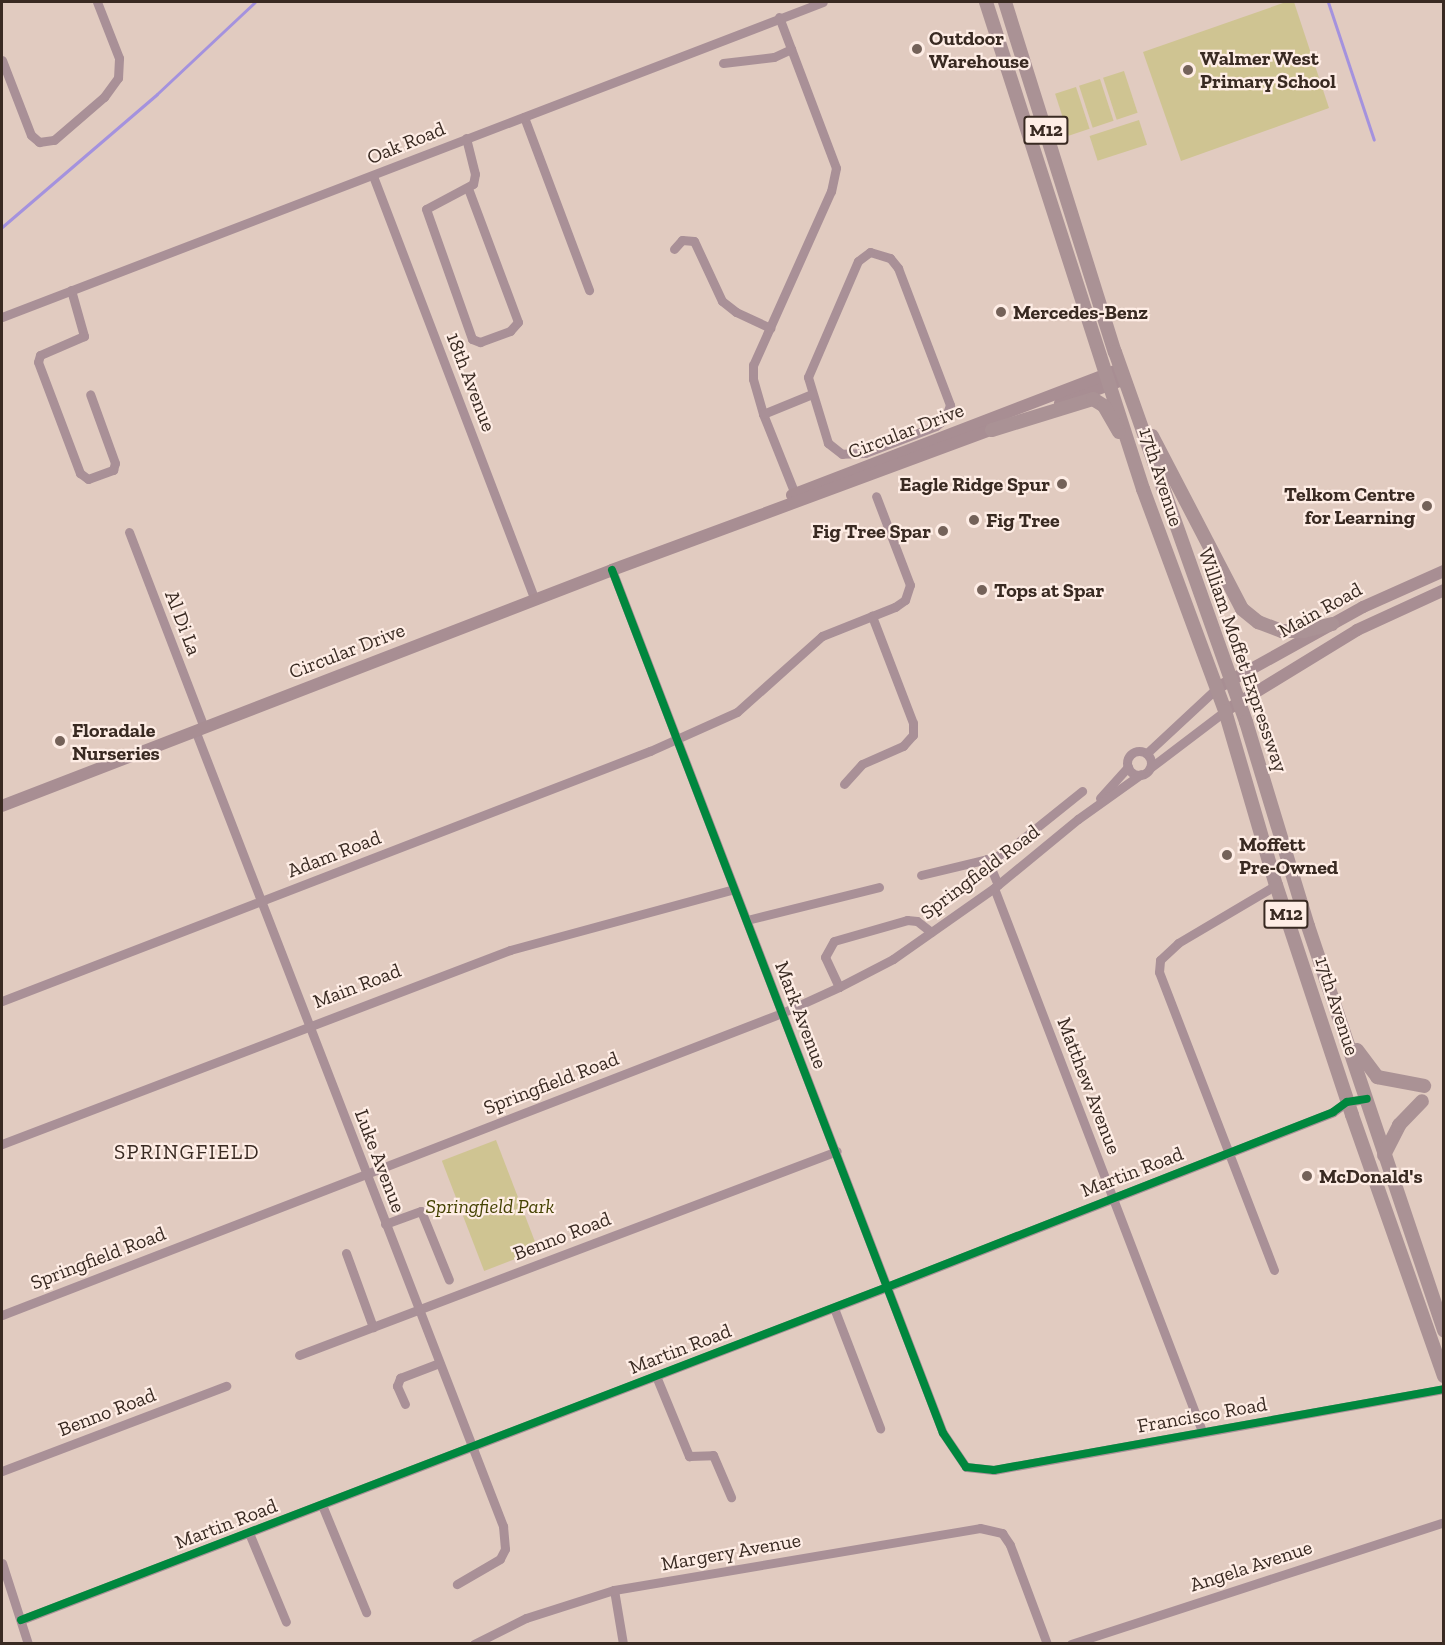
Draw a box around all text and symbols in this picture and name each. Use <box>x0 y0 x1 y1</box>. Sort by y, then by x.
place label: Outdoor Warehouse <box>929 26 1029 73</box>
marker: Outdoor Warehouse <box>910 42 924 56</box>
place label: Walmer West Primary School <box>1200 46 1336 93</box>
marker: Walmer West Primary School <box>1181 63 1195 77</box>
road number: M12 <box>1022 115 1070 145</box>
street label: Oak Road <box>363 116 449 170</box>
place label: Mercedes-Benz <box>1013 300 1148 324</box>
marker: Mercedes-Benz <box>994 305 1008 319</box>
street label: 18th Avenue <box>441 329 501 435</box>
street label: Circular Drive <box>845 398 967 464</box>
street label: 17th Avenue <box>1134 424 1188 530</box>
place label: Eagle Ridge Spur <box>900 472 1050 496</box>
marker: Eagle Ridge Spur <box>1055 477 1069 491</box>
place label: Telkom Centre for Learning <box>1284 482 1415 529</box>
marker: Telkom Centre for Learning <box>1420 499 1434 513</box>
place label: Fig Tree <box>986 508 1060 532</box>
marker: Fig Tree <box>967 513 981 527</box>
place label: Fig Tree Spar <box>812 519 931 543</box>
marker: Fig Tree Spar <box>936 524 950 538</box>
street label: William Moffet Expressway <box>1193 545 1293 775</box>
street label: Main Road <box>1274 577 1366 643</box>
place label: Tops at Spar <box>994 578 1104 602</box>
marker: Tops at Spar <box>975 583 989 597</box>
street label: Al Di La <box>160 587 206 659</box>
street label: Circular Drive <box>286 618 408 684</box>
place label: Floradale Nurseries <box>72 718 160 765</box>
marker: Floradale Nurseries <box>53 734 67 748</box>
street label: Springfield Road <box>916 819 1044 925</box>
street label: Adam Road <box>284 825 384 883</box>
place label: Moffett Pre-Owned <box>1239 832 1338 879</box>
marker: Moffett Pre-Owned <box>1220 848 1234 862</box>
road number: M12 <box>1262 899 1310 929</box>
street label: 17th Avenue <box>1310 953 1364 1059</box>
street label: Main Road <box>310 958 404 1014</box>
street label: Mark Avenue <box>769 958 833 1072</box>
street label: Matthew Avenue <box>1052 1014 1126 1158</box>
street label: Springfield Road <box>480 1046 622 1120</box>
street label: Luke Avenue <box>349 1106 411 1216</box>
district label: SPRINGFIELD <box>114 1139 260 1165</box>
street label: Martin Road <box>1078 1142 1186 1202</box>
place label: McDonald's <box>1319 1164 1423 1188</box>
marker: McDonald's <box>1300 1169 1314 1183</box>
park label: Springfield Park <box>426 1194 554 1218</box>
street label: Benno Road <box>510 1206 614 1266</box>
street label: Springfield Road <box>27 1221 169 1295</box>
street label: Martin Road <box>626 1319 734 1379</box>
street label: Benno Road <box>55 1382 159 1442</box>
street label: Francisco Road <box>1135 1392 1269 1438</box>
street label: Martin Road <box>172 1494 280 1554</box>
street label: Margery Avenue <box>659 1528 803 1576</box>
street label: Angela Avenue <box>1187 1535 1315 1597</box>

